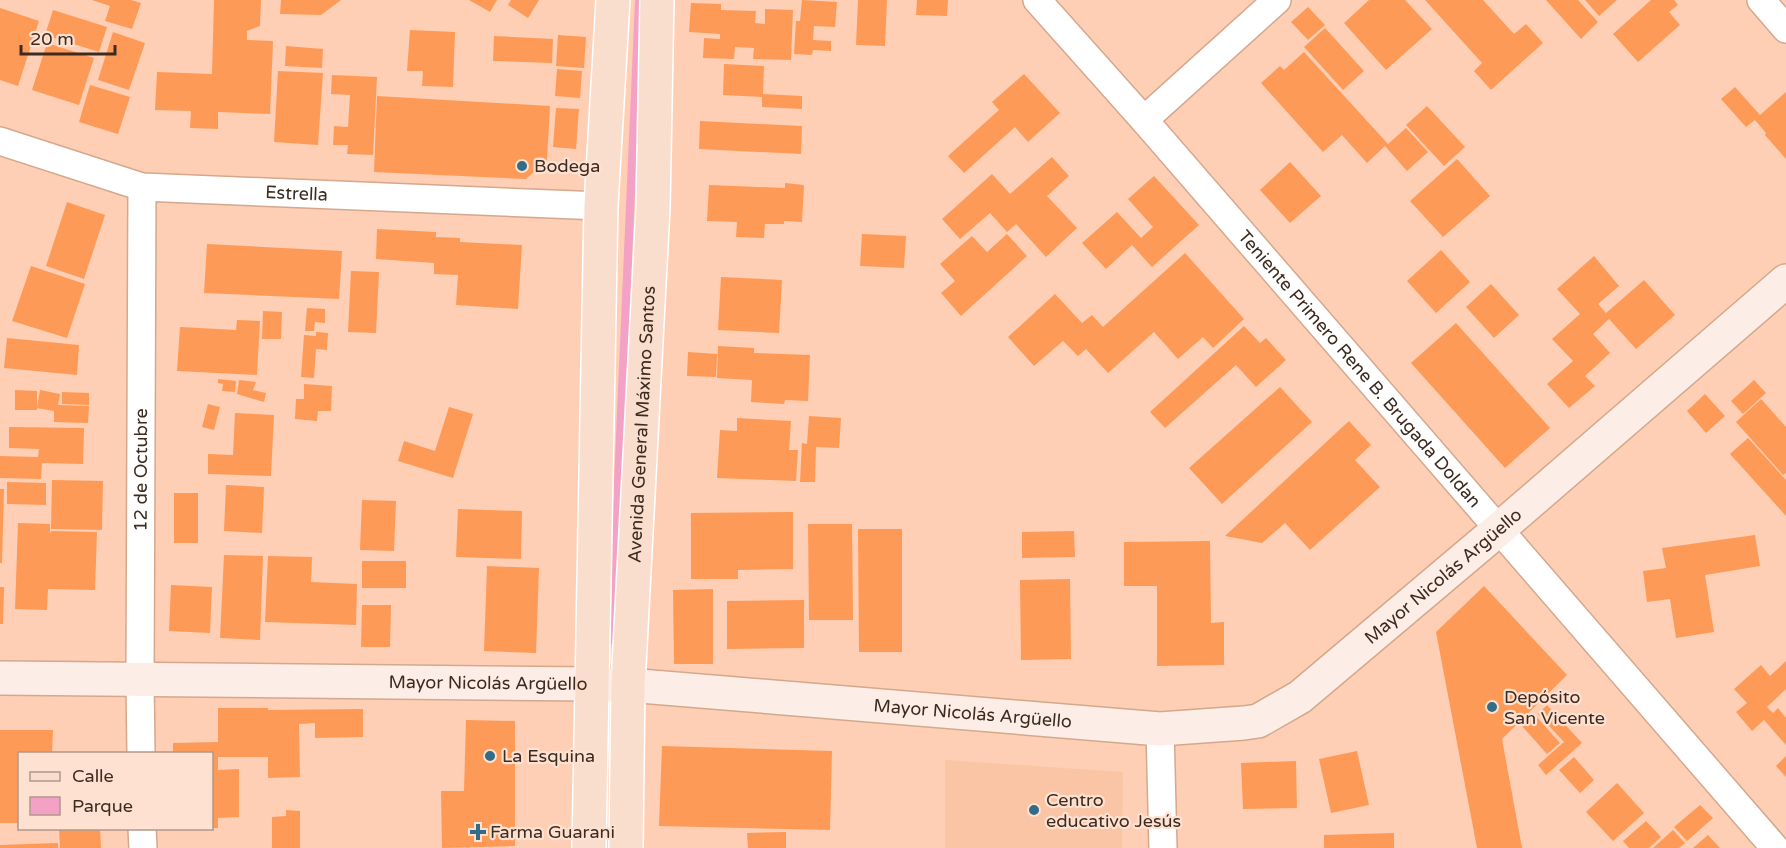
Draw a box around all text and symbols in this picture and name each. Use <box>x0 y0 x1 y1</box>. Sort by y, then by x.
scale bar <box>21 18 116 56</box>
text: 20 m <box>30 28 74 50</box>
place label: Bodega <box>534 155 600 177</box>
marker: Bodega <box>515 159 529 173</box>
street label: Estrella <box>265 181 328 206</box>
street label: Teniente Primero Rene B. Brugada Doldan <box>1233 226 1486 512</box>
street label: Avenida General Máximo Santos <box>623 285 660 563</box>
street label: 12 de Octubre <box>130 408 152 532</box>
street label: Mayor Nicolás Argüello <box>1360 503 1526 649</box>
street label: Mayor Nicolás Argüello <box>388 671 588 695</box>
place label: Depósito San Vicente <box>1504 686 1605 729</box>
street label: Mayor Nicolás Argüello <box>873 694 1073 733</box>
marker: Depósito San Vicente <box>1485 700 1499 714</box>
place label: La Esquina <box>502 745 595 767</box>
marker: La Esquina <box>483 749 497 763</box>
legend <box>18 752 213 830</box>
text: Calle <box>72 765 114 787</box>
place label: Centro educativo Jesús <box>1046 789 1181 832</box>
text: Parque <box>72 795 133 817</box>
marker: Centro educativo Jesús <box>1027 803 1041 817</box>
place label: Farma Guarani <box>490 821 615 843</box>
marker: Farma Guarani <box>471 825 485 839</box>

